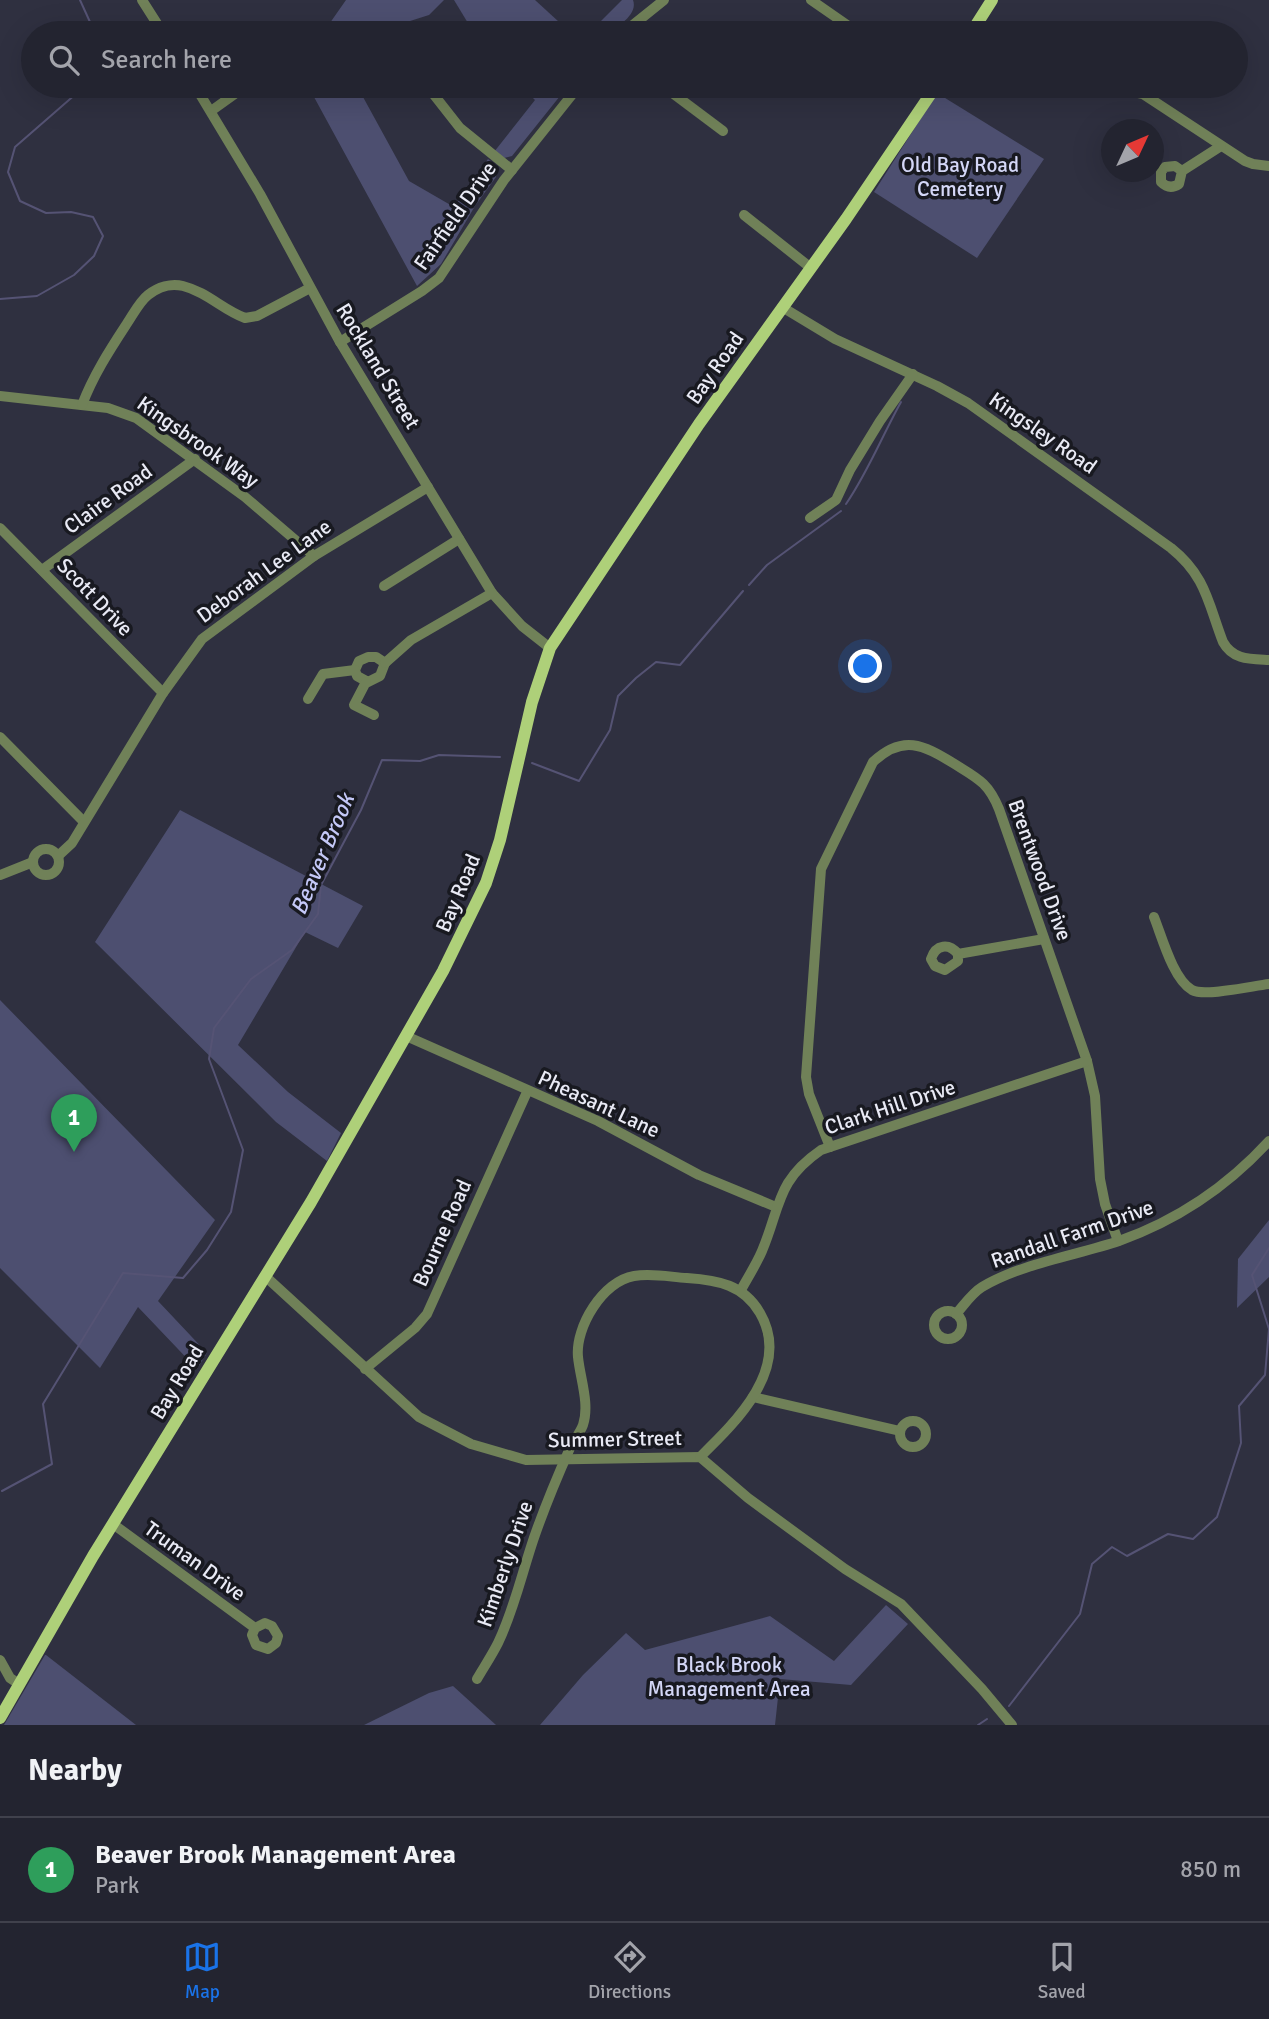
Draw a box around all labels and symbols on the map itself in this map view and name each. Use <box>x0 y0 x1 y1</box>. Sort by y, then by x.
north arrow <box>1101 119 1164 182</box>
park label: Old Bay Road Cemetery <box>901 152 1019 202</box>
street label: Fairfield Drive <box>408 157 502 275</box>
street label: Rockland Street <box>330 298 426 434</box>
street label: Bay Road <box>681 327 749 409</box>
street label: Kingsley Road <box>984 386 1102 480</box>
street label: Kingsbrook Way <box>132 390 264 494</box>
street label: Claire Road <box>59 458 157 540</box>
street label: Deborah Lee Lane <box>192 514 336 628</box>
street label: Scott Drive <box>51 553 139 641</box>
your location <box>848 649 882 683</box>
water label: Beaver Brook <box>284 787 362 919</box>
street label: Brentwood Drive <box>1002 796 1078 944</box>
street label: Bay Road <box>430 850 486 936</box>
street label: Pheasant Lane <box>534 1065 664 1143</box>
street label: Clark Hill Drive <box>821 1074 959 1140</box>
pin: 1 <box>51 1094 97 1152</box>
street label: Bourne Road <box>407 1175 477 1291</box>
street label: Randall Farm Drive <box>987 1194 1157 1274</box>
street label: Bay Road <box>145 1340 209 1424</box>
street label: Summer Street <box>548 1425 682 1453</box>
street label: Kimberly Drive <box>471 1498 539 1630</box>
street label: Truman Drive <box>139 1516 251 1606</box>
park label: Black Brook Management Area <box>647 1652 811 1702</box>

